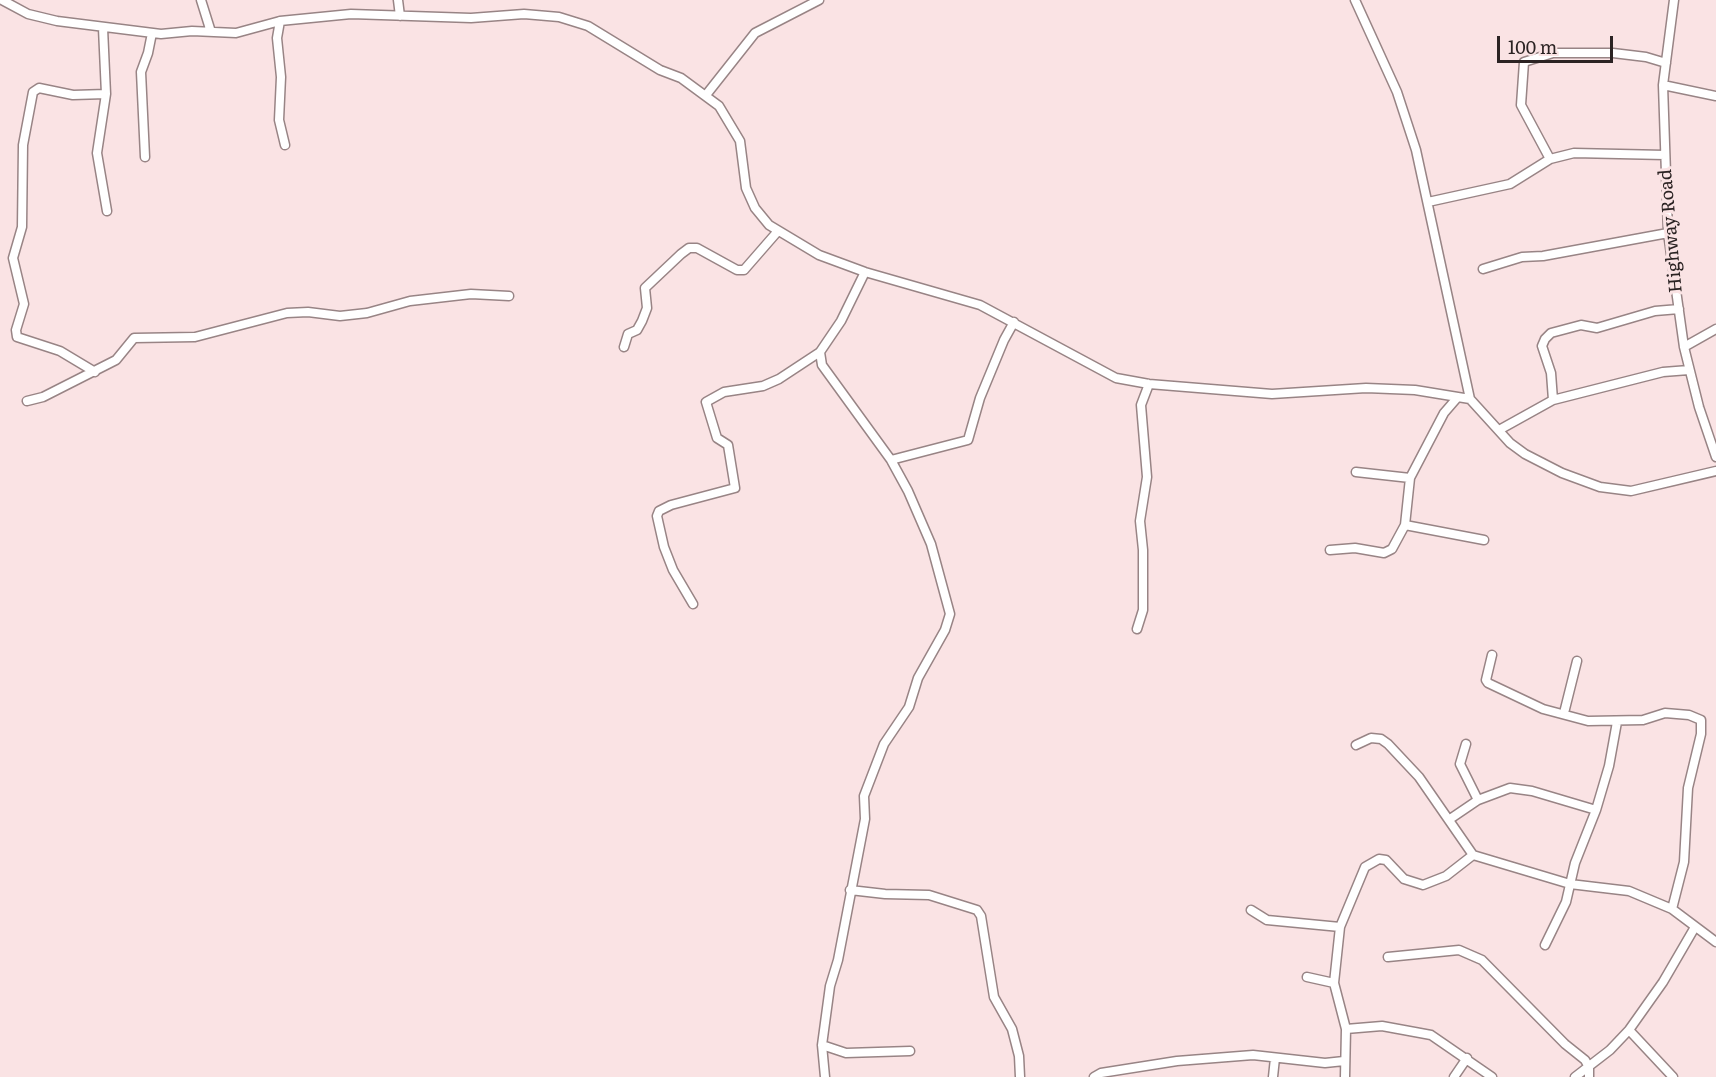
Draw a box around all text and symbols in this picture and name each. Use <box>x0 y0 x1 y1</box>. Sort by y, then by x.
scale bar <box>1500 24 1616 62</box>
text: 100 m <box>1508 33 1557 60</box>
street label: Highway Road <box>1655 168 1687 294</box>

